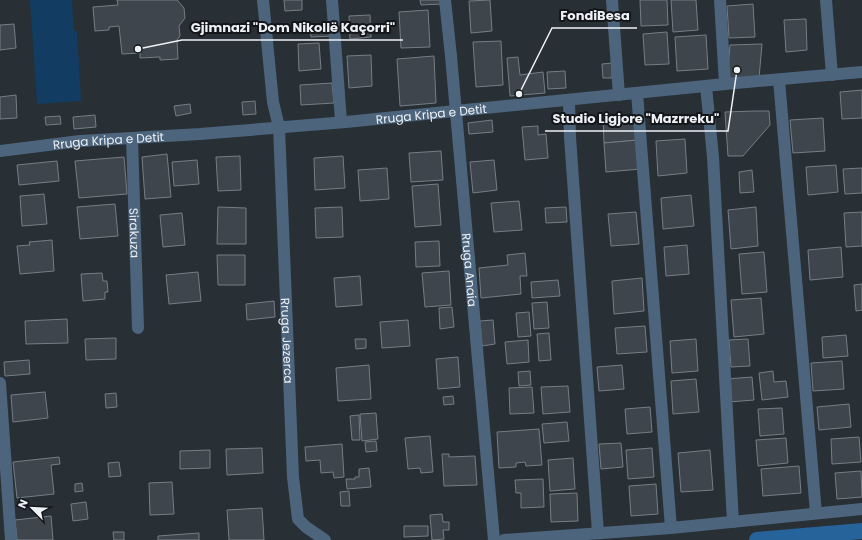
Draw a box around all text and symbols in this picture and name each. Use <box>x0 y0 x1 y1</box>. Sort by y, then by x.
callout: FondiBesa <box>552 3 637 28</box>
text: FondiBesa <box>560 6 630 25</box>
callout: Gjimnazi "Dom Nikollë Kaçorri" <box>182 15 403 40</box>
text: Gjimnazi "Dom Nikollë Kaçorri" <box>191 18 395 37</box>
street label: Rruga Kripa e Detit <box>375 99 488 127</box>
callout: Studio Ligjore "Mazrreku" <box>545 106 728 131</box>
text: Studio Ligjore "Mazrreku" <box>553 109 719 128</box>
street label: Rruga Kripa e Detit <box>52 128 164 153</box>
street label: Sirakuza <box>126 208 144 258</box>
street label: Rruga Anaia <box>458 232 482 307</box>
street label: Rruga Jezerca <box>277 298 298 384</box>
north arrow <box>12 488 52 528</box>
text: N <box>14 497 32 511</box>

